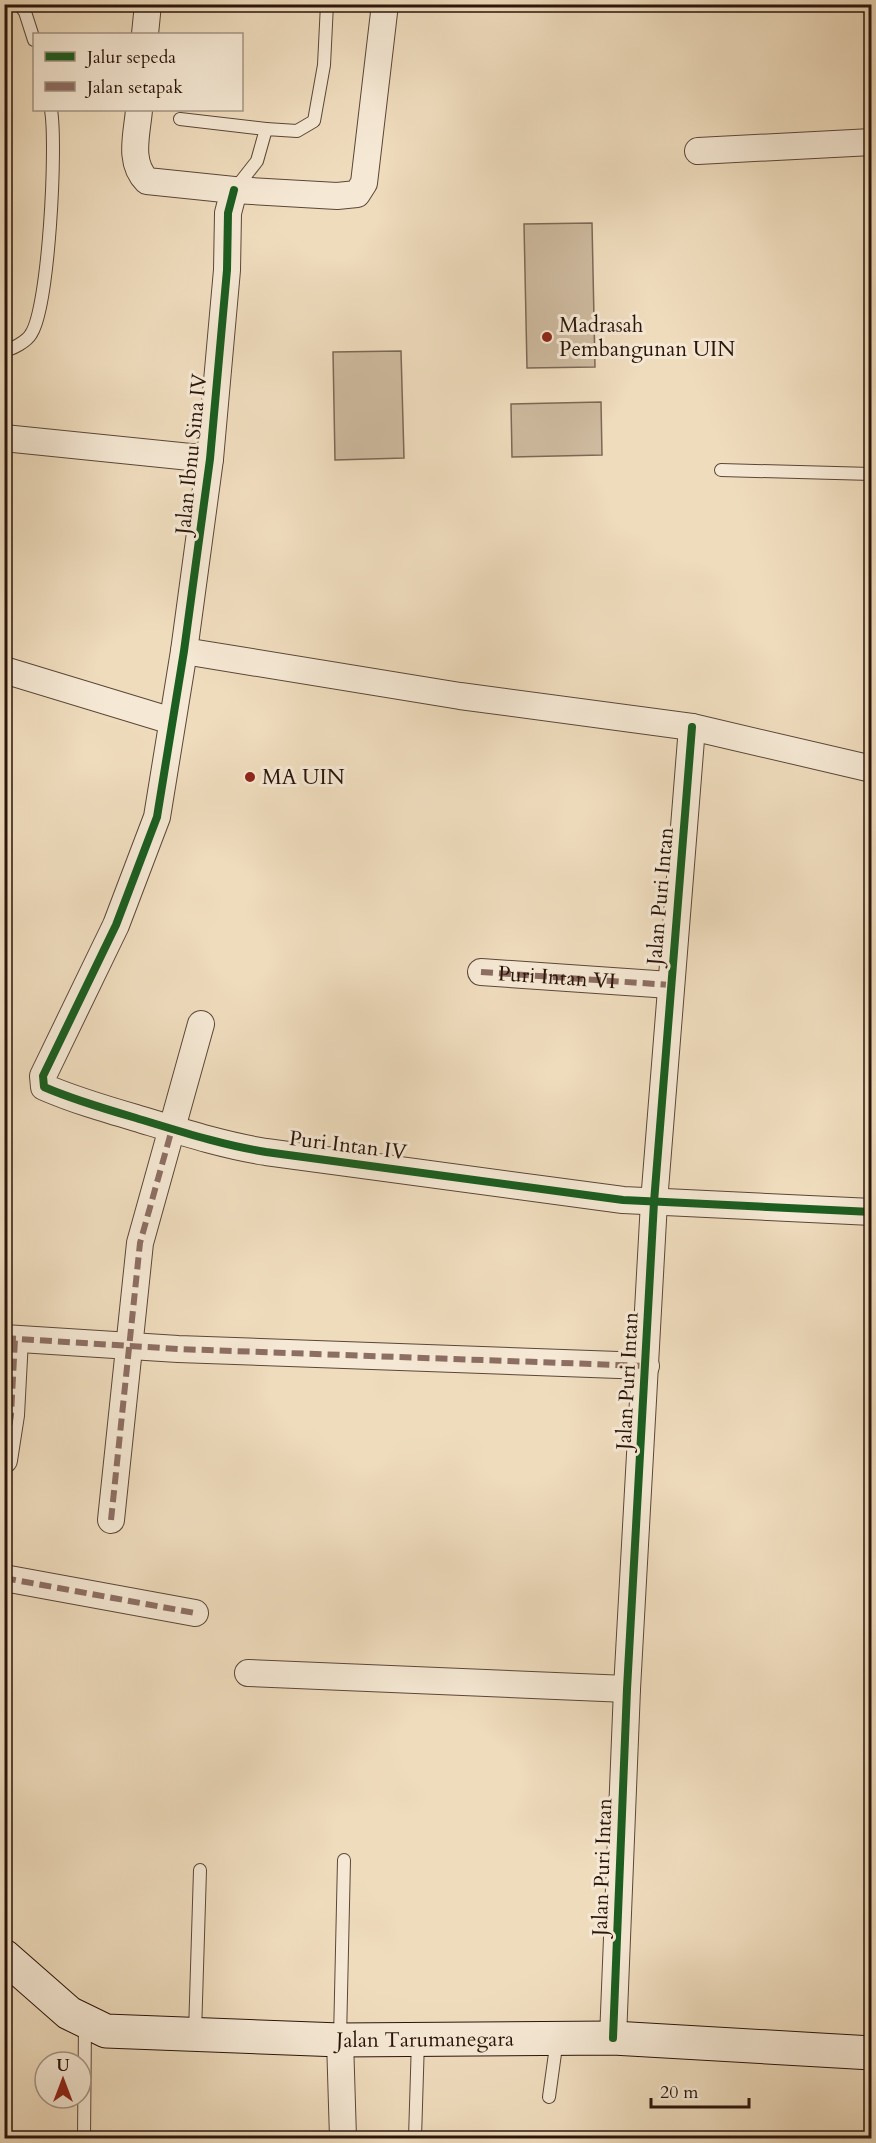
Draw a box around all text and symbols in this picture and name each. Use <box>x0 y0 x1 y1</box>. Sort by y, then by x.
legend <box>33 33 243 111</box>
text: Jalur sepeda <box>84 45 176 70</box>
text: Jalan setapak <box>84 75 183 100</box>
place label: Madrasah Pembangunan UIN <box>559 311 735 364</box>
marker: Madrasah Pembangunan UIN <box>540 330 554 344</box>
street label: Jalan Ibnu Sina IV <box>168 372 214 539</box>
place label: MA UIN <box>262 763 345 792</box>
marker: MA UIN <box>243 770 257 784</box>
street label: Jalan Puri Intan <box>640 826 681 969</box>
street label: Puri Intan VI <box>497 959 617 996</box>
street label: Puri Intan IV <box>288 1124 409 1167</box>
street label: Jalan Puri Intan <box>609 1311 646 1454</box>
street label: Jalan Puri Intan <box>585 1797 619 1940</box>
street label: Jalan Tarumanegara <box>333 2025 514 2055</box>
north arrow <box>33 2050 93 2110</box>
text: U <box>56 2055 70 2077</box>
scale bar <box>651 2071 748 2109</box>
text: 20 m <box>660 2080 699 2105</box>

